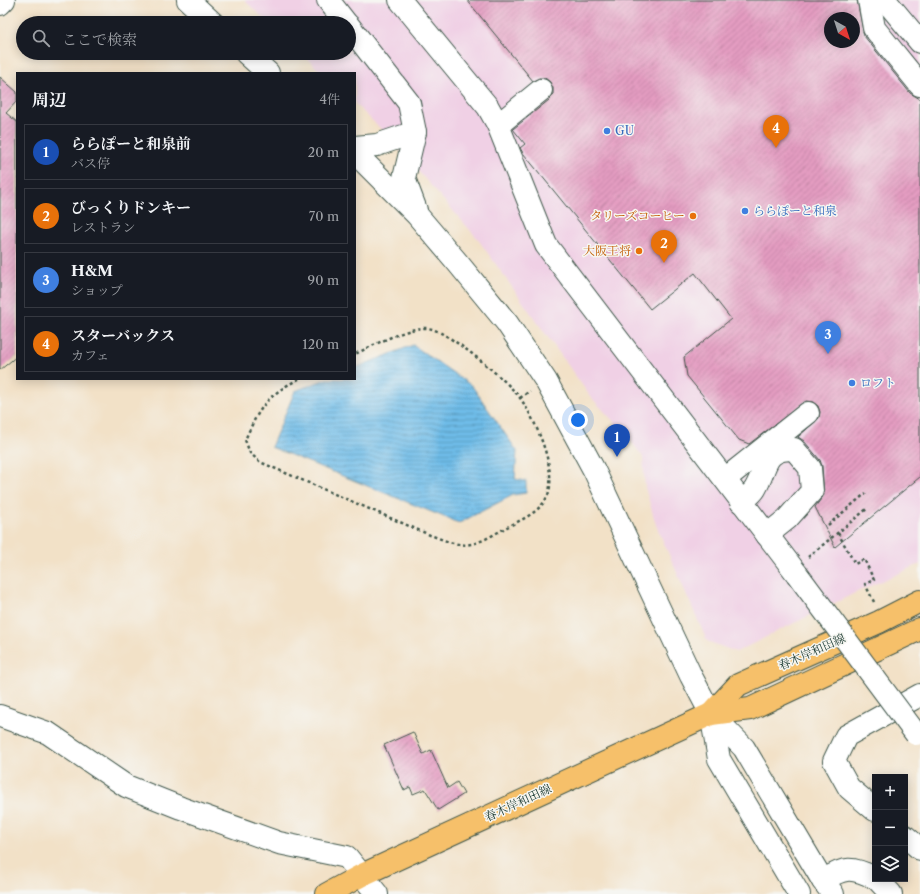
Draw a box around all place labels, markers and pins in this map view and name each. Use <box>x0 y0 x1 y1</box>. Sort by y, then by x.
pin: 4 <box>763 115 789 148</box>
place label: GU <box>615 123 634 138</box>
marker: GU <box>602 126 612 136</box>
place label: ららぽーと和泉 <box>753 203 837 218</box>
marker: ららぽーと和泉 <box>740 206 750 216</box>
place label: タリーズコーヒー <box>590 208 685 223</box>
marker: タリーズコーヒー <box>688 211 698 221</box>
pin: 2 <box>651 230 677 263</box>
place label: 大阪王将 <box>583 243 631 258</box>
marker: 大阪王将 <box>634 246 644 256</box>
pin: 3 <box>815 321 841 354</box>
place label: ロフト <box>860 375 896 390</box>
marker: ロフト <box>847 378 857 388</box>
pin: 1 <box>604 424 630 457</box>

